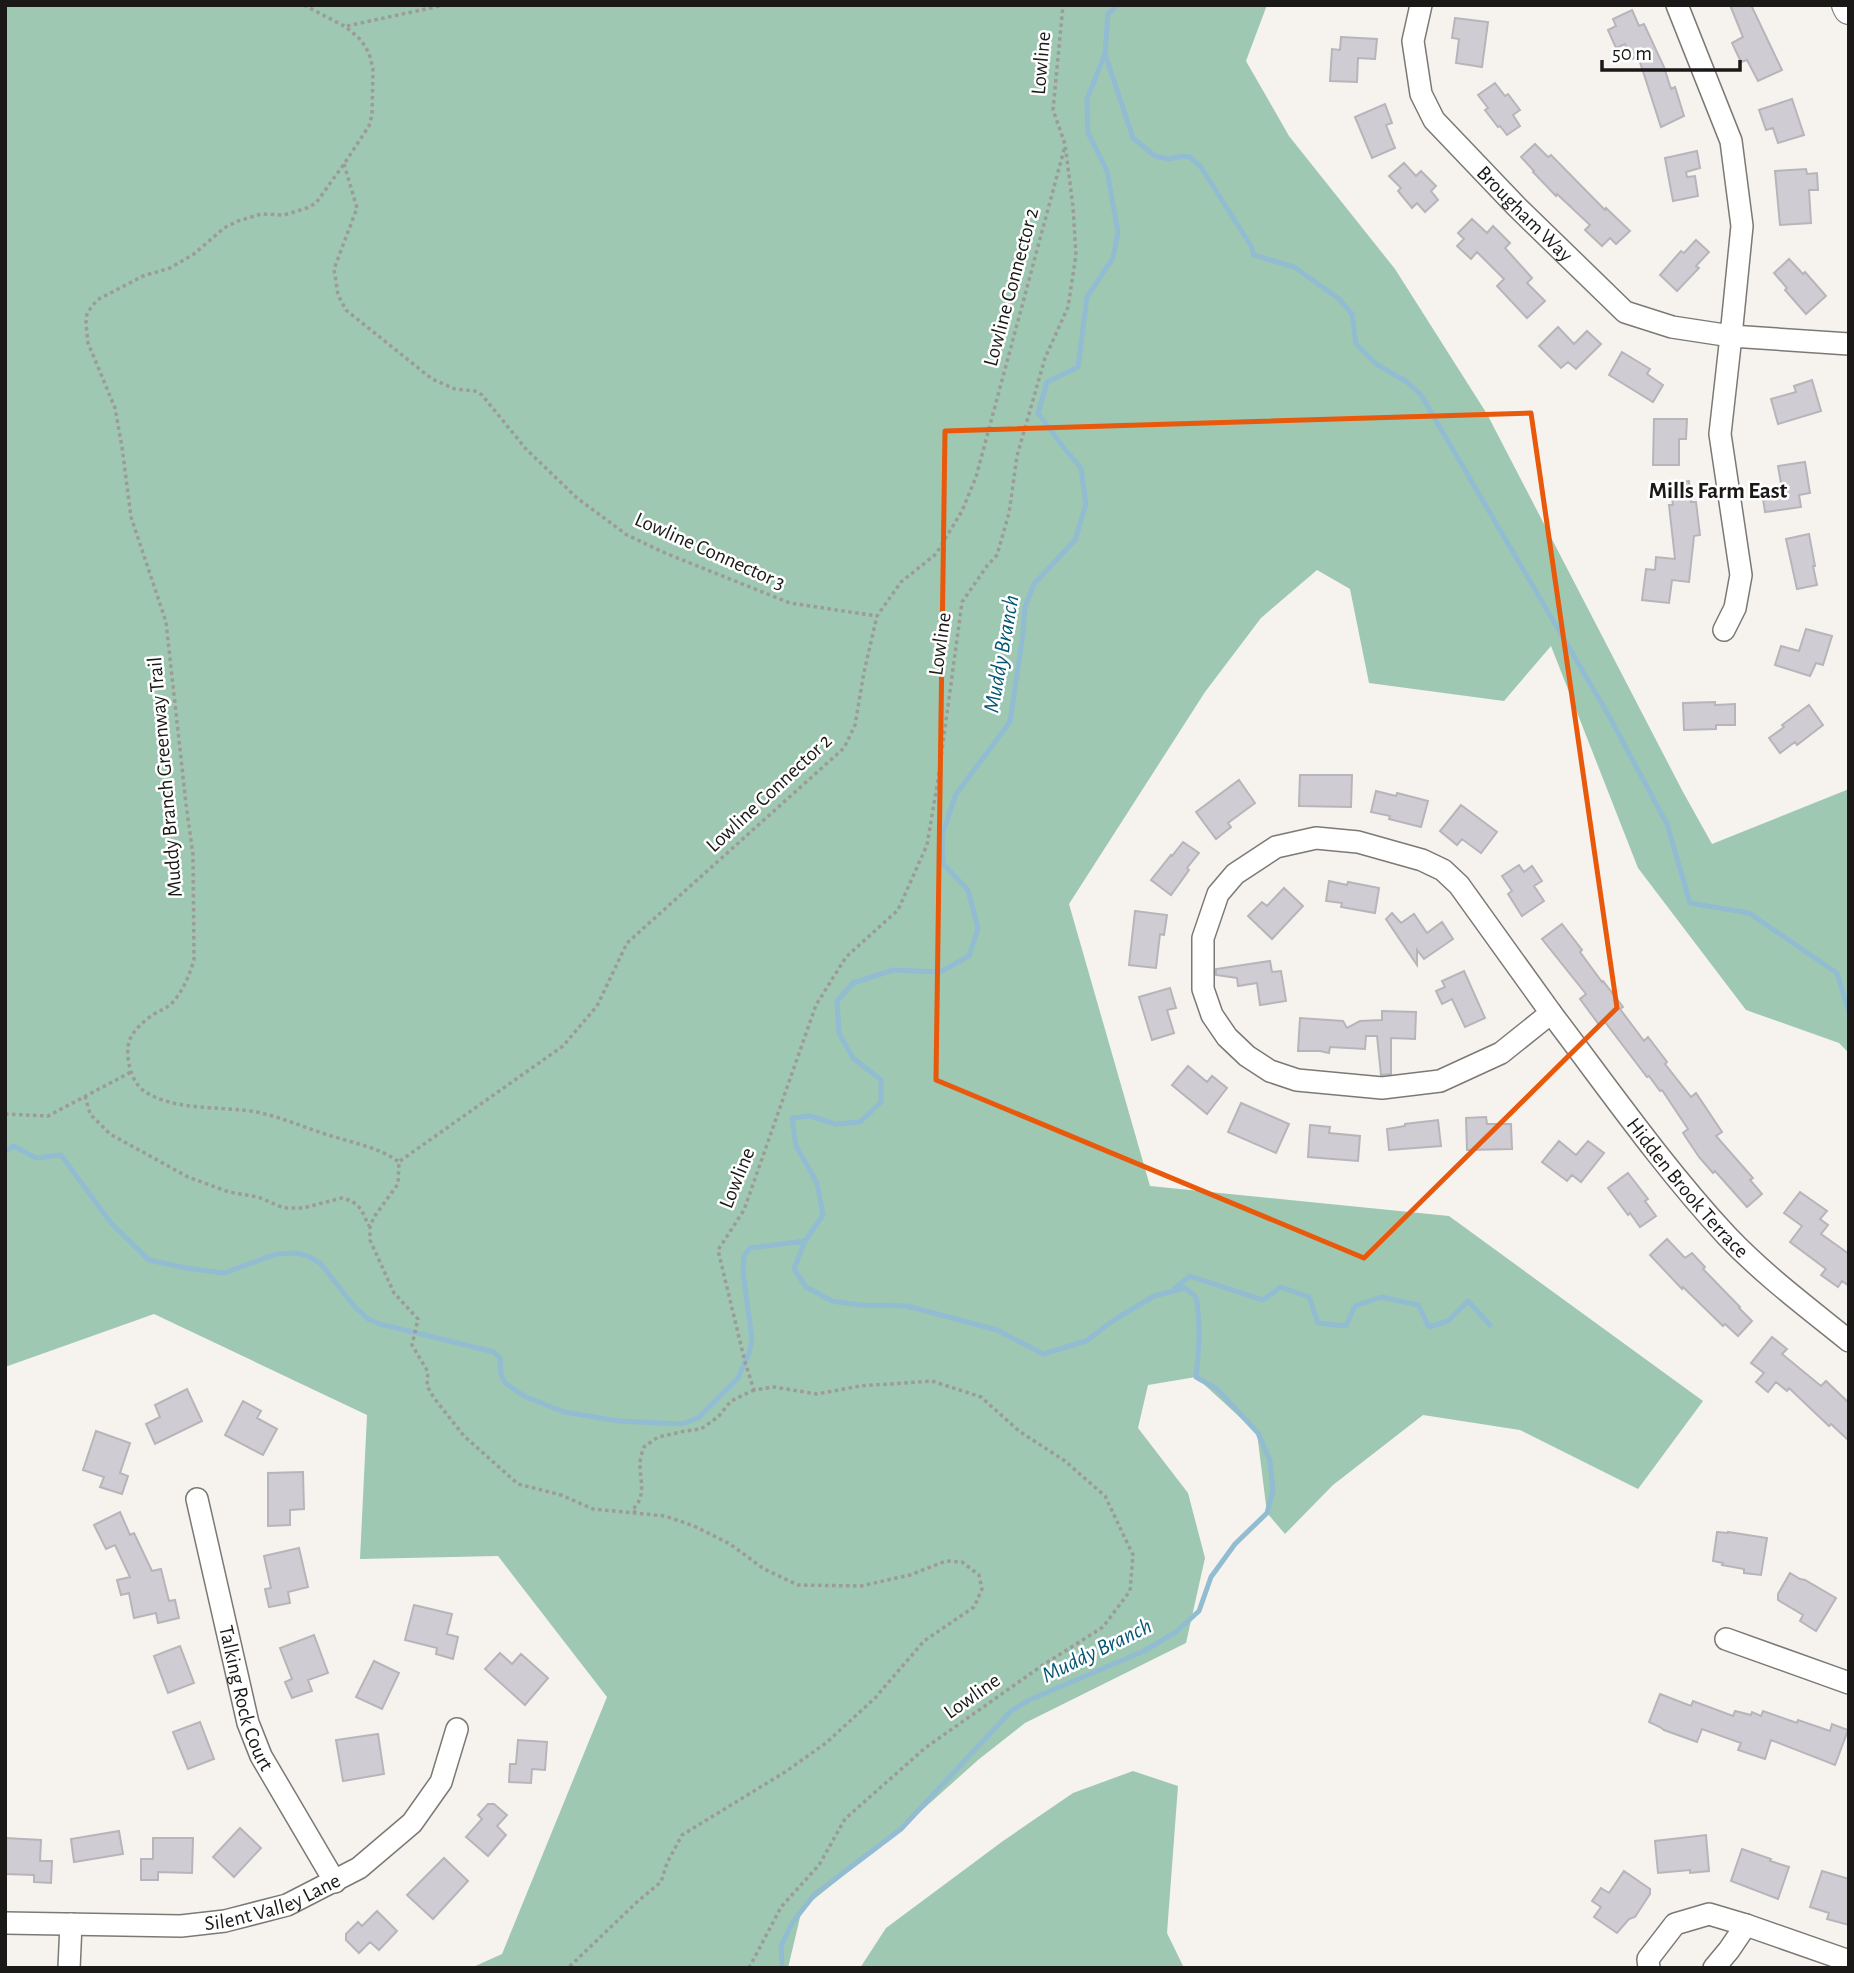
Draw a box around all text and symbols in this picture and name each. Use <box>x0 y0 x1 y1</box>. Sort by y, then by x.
scale bar <box>1602 28 1740 72</box>
street label: Lowline <box>1028 31 1054 95</box>
text: 50 m <box>1612 43 1652 64</box>
street label: Brougham Way <box>1473 162 1577 266</box>
street label: Lowline Connector 2 <box>980 206 1042 368</box>
district label: Mills Farm East <box>1649 480 1788 503</box>
street label: Lowline Connector 3 <box>632 508 788 594</box>
water label: Muddy Branch <box>980 593 1024 715</box>
street label: Lowline <box>925 611 955 677</box>
street label: Muddy Branch Greenway Trail <box>144 656 186 898</box>
street label: Lowline Connector 2 <box>702 730 836 856</box>
street label: Hidden Brook Terrace <box>1623 1114 1753 1262</box>
street label: Lowline <box>715 1145 759 1211</box>
water label: Muddy Branch <box>1038 1615 1156 1687</box>
street label: Talking Rock Court <box>216 1623 278 1774</box>
street label: Lowline <box>940 1669 1004 1723</box>
street label: Silent Valley Lane <box>203 1869 343 1934</box>

